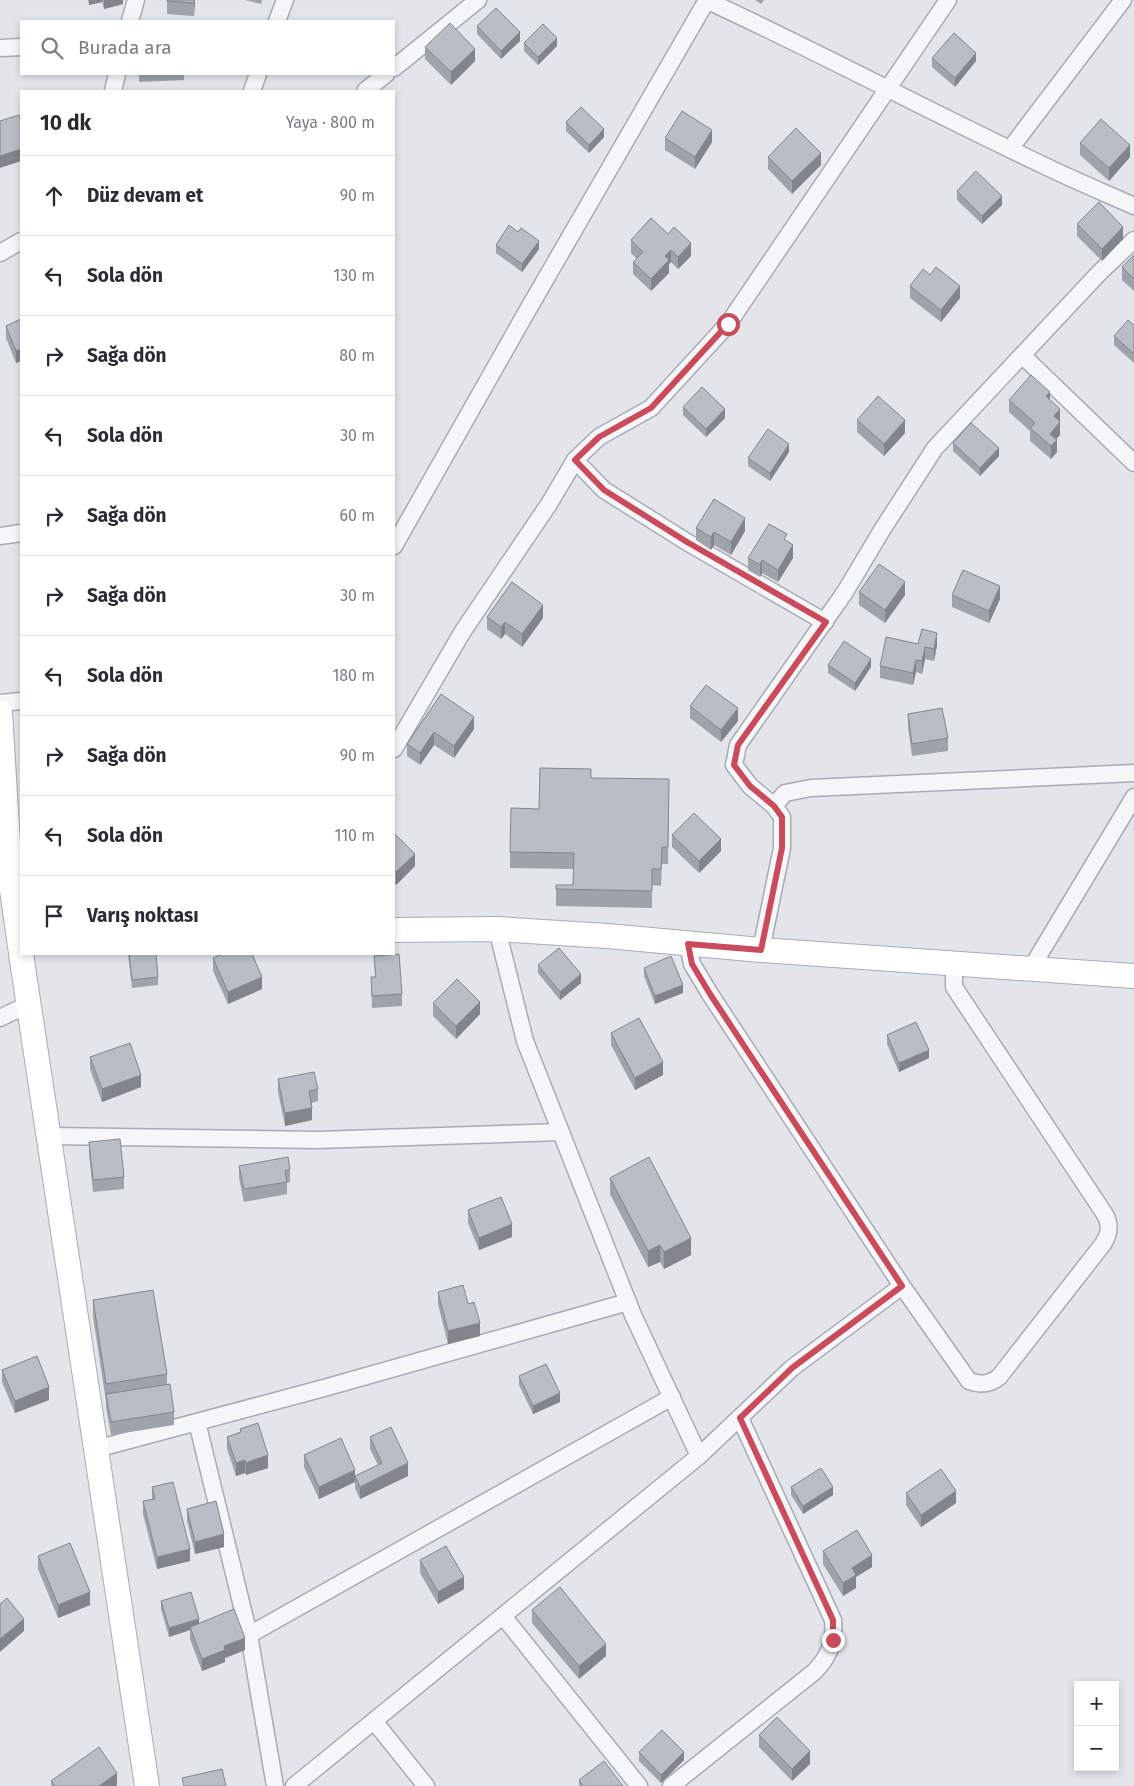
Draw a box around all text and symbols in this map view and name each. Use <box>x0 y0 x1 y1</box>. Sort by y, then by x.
search box <box>20 20 395 75</box>
icon: search <box>38 34 66 62</box>
text: Burada ara <box>78 36 172 59</box>
text: 10 dk <box>40 110 91 136</box>
text: Yaya · 800 m <box>286 113 375 132</box>
icon: ahead <box>40 182 68 210</box>
text: Düz devam et <box>87 184 203 207</box>
text: 90 m <box>340 186 375 205</box>
icon: left <box>40 262 68 290</box>
text: Sola dön <box>87 264 163 287</box>
text: 130 m <box>333 266 375 285</box>
route start <box>717 313 740 336</box>
icon: right <box>40 342 68 370</box>
text: Sağa dön <box>87 344 167 367</box>
text: 80 m <box>339 346 375 365</box>
icon: left <box>40 422 68 450</box>
text: Sola dön <box>87 424 163 447</box>
text: 30 m <box>340 426 375 445</box>
icon: right <box>40 502 68 530</box>
text: Sağa dön <box>87 504 167 527</box>
text: 60 m <box>340 506 375 525</box>
icon: right <box>40 582 68 610</box>
text: Sağa dön <box>87 584 167 607</box>
text: 30 m <box>340 586 375 605</box>
icon: left <box>40 662 68 690</box>
text: Sola dön <box>87 664 163 687</box>
text: 180 m <box>332 666 375 685</box>
icon: right <box>40 742 68 770</box>
text: Sağa dön <box>87 744 167 767</box>
text: 90 m <box>340 746 375 765</box>
icon: left <box>40 822 68 850</box>
text: Sola dön <box>87 824 163 847</box>
text: 110 m <box>334 826 375 845</box>
icon: arrive <box>40 902 68 930</box>
text: Varış noktası <box>87 904 199 927</box>
route end <box>822 1629 845 1652</box>
map controls <box>1074 1681 1119 1771</box>
button: + <box>1074 1681 1119 1726</box>
button: − <box>1074 1726 1119 1771</box>

